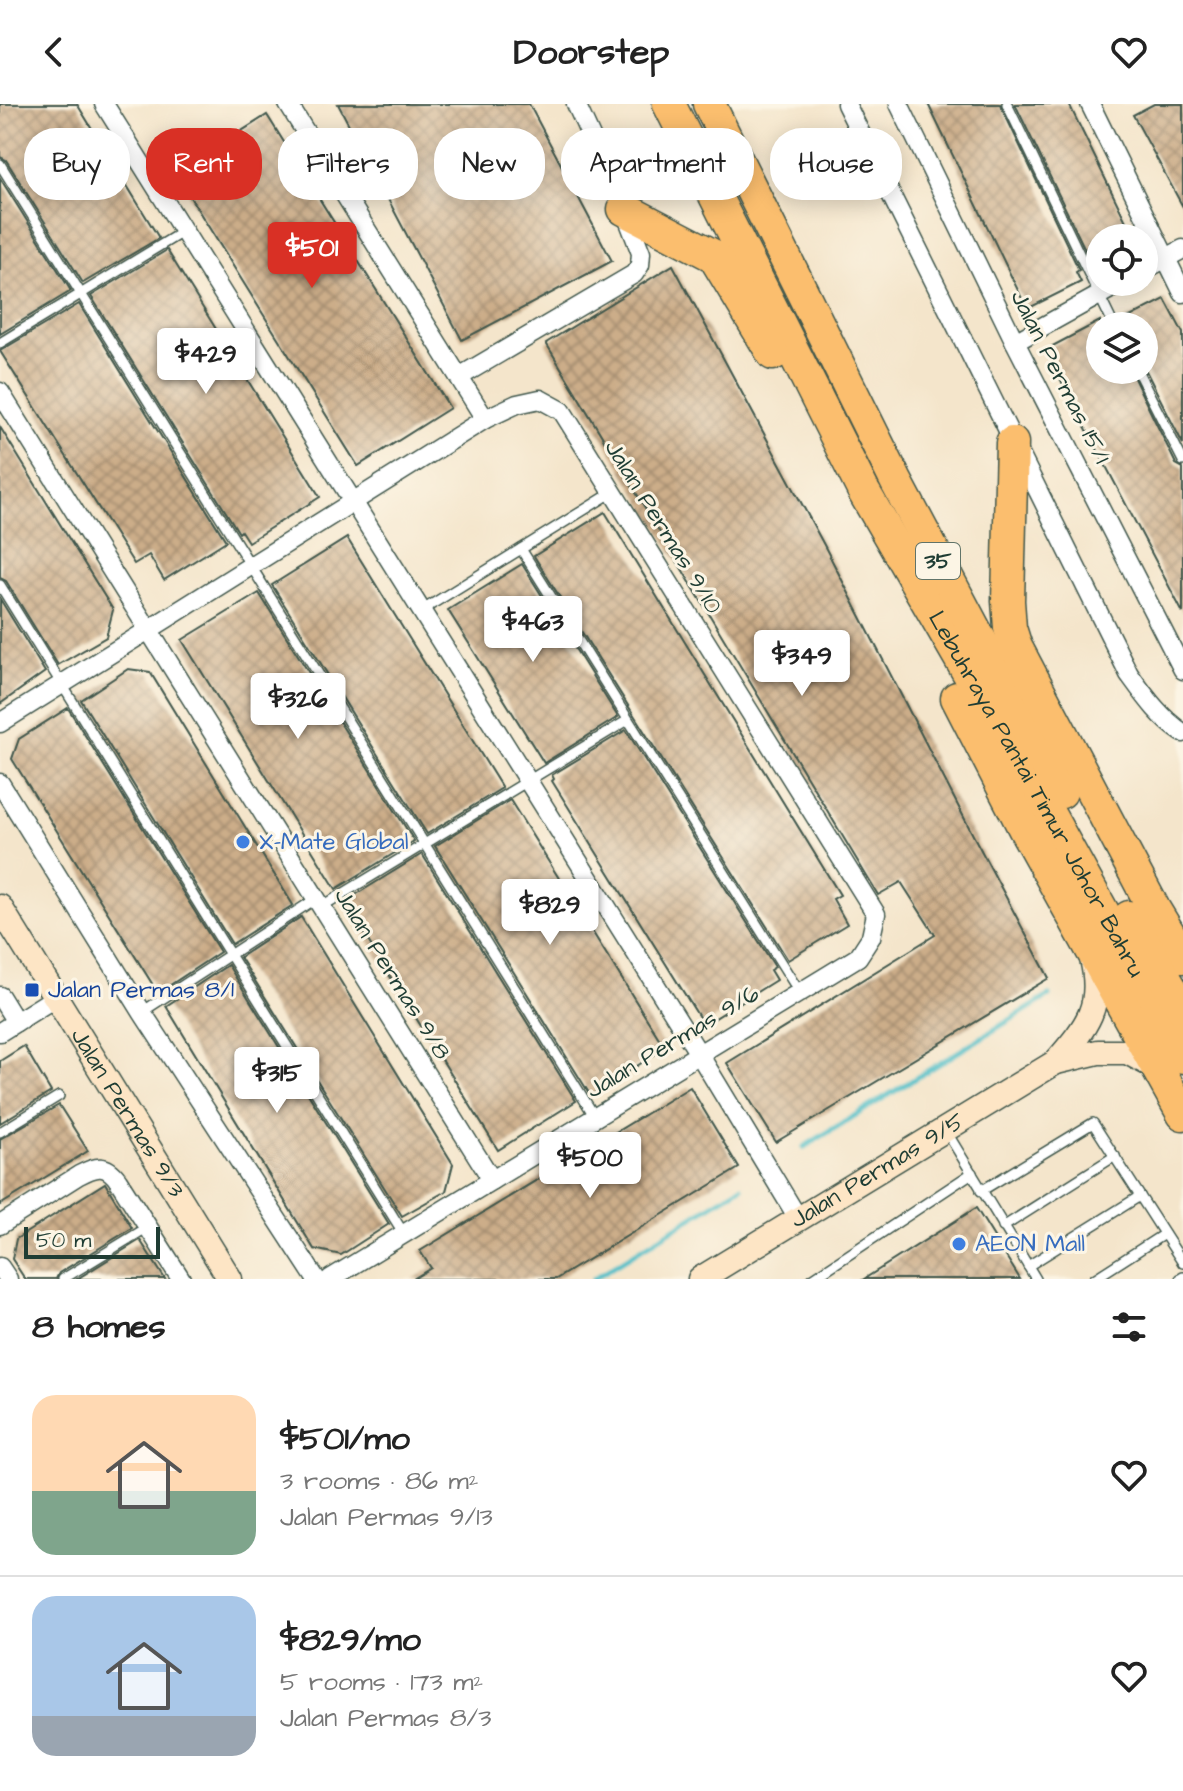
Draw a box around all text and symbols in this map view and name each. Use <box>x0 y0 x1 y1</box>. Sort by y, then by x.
text: Doorstep <box>514 27 669 78</box>
icon: back <box>32 30 76 74</box>
icon: heart <box>1107 30 1151 74</box>
chip: Buy <box>24 128 130 200</box>
chip: Rent <box>146 128 262 200</box>
chip: Filters <box>278 128 418 200</box>
chip: New <box>434 128 545 200</box>
chip: Apartment <box>561 128 754 200</box>
chip: House <box>770 128 902 200</box>
pin: $501 <box>265 222 359 290</box>
map controls <box>1086 224 1158 384</box>
button: locate <box>1086 224 1158 296</box>
text: $501 <box>286 230 338 266</box>
street label: Jalan Permas 15/1 <box>1002 284 1118 470</box>
button: layers <box>1086 312 1158 384</box>
pin: $429 <box>159 328 253 396</box>
text: $429 <box>175 336 237 372</box>
street label: Jalan Permas 9/10 <box>596 433 730 621</box>
road number: 35 <box>916 543 960 579</box>
pin: $463 <box>486 596 580 664</box>
text: $463 <box>502 604 564 640</box>
street label: Lebuhraya Pantai Timur Johor Bahru <box>919 605 1153 984</box>
pin: $349 <box>755 630 849 698</box>
text: $349 <box>772 638 832 674</box>
pin: $326 <box>251 673 345 741</box>
text: $326 <box>269 681 327 717</box>
place label: X-Mate Global <box>259 825 409 859</box>
marker: X-Mate Global <box>234 833 252 851</box>
pin: $829 <box>503 879 597 947</box>
street label: Jalan Permas 9/8 <box>325 882 459 1066</box>
text: $829 <box>519 887 581 923</box>
place label: Jalan Permas 8/1 <box>48 973 234 1007</box>
street label: Jalan Permas 9/6 <box>580 977 766 1107</box>
marker: Jalan Permas 8/1 <box>23 981 41 999</box>
street label: Jalan Permas 9/3 <box>62 1022 193 1204</box>
pin: $315 <box>230 1047 324 1115</box>
text: $315 <box>252 1055 302 1091</box>
street label: Jalan Permas 9/5 <box>784 1105 971 1237</box>
pin: $500 <box>543 1132 637 1200</box>
text: $500 <box>557 1140 623 1176</box>
scale bar <box>24 1223 160 1259</box>
text: 50 m <box>36 1225 91 1256</box>
place label: AEON Mall <box>975 1227 1085 1261</box>
marker: AEON Mall <box>950 1235 968 1253</box>
text: 8 homes <box>32 1303 166 1351</box>
icon: filters <box>1107 1305 1151 1349</box>
text: $501/mo <box>280 1415 410 1463</box>
icon: home <box>96 1427 192 1523</box>
icon: heart <box>1107 1453 1151 1497</box>
text: 3 rooms · 86 m² <box>280 1463 479 1499</box>
text: Jalan Permas 9/13 <box>280 1499 493 1535</box>
text: $829/mo <box>280 1616 421 1664</box>
icon: home <box>96 1628 192 1724</box>
icon: heart <box>1107 1654 1151 1698</box>
text: 5 rooms · 173 m² <box>280 1664 483 1700</box>
text: Jalan Permas 8/3 <box>280 1700 492 1736</box>

